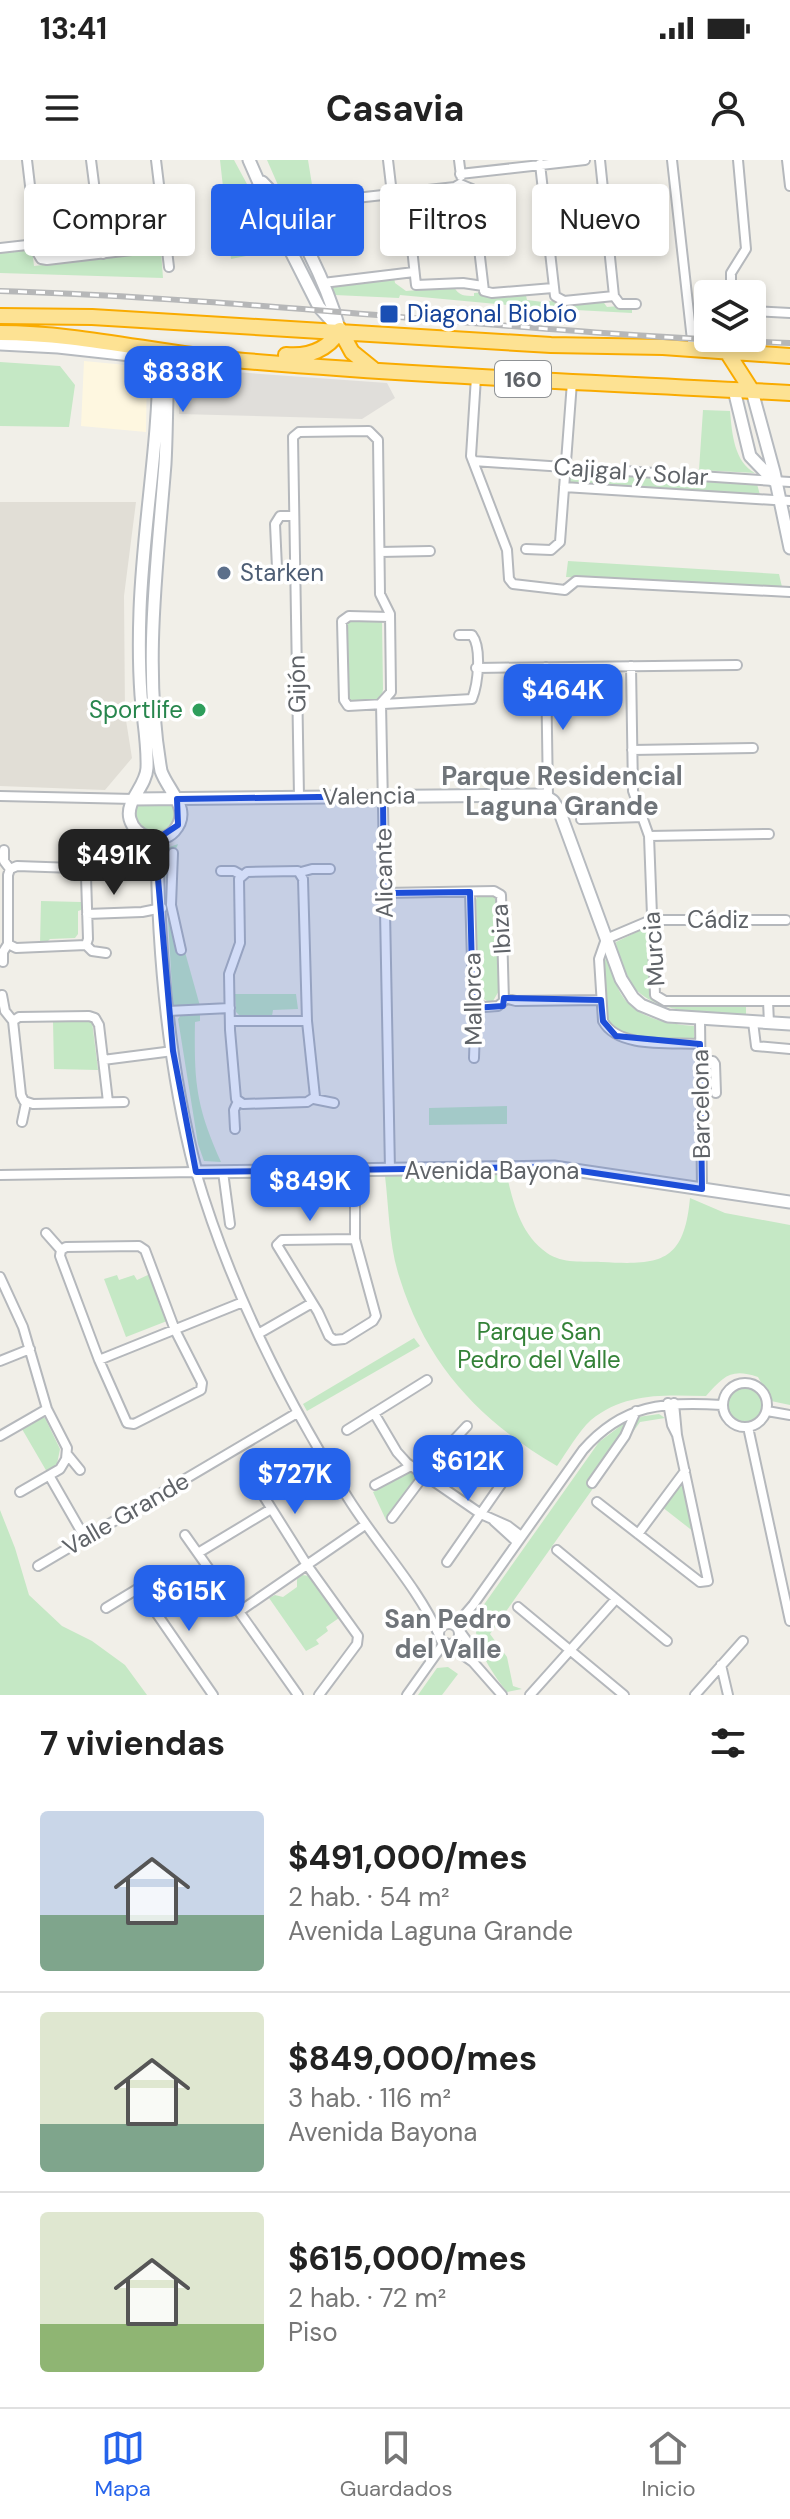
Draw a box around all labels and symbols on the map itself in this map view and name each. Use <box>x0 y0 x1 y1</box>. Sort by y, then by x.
place label: Diagonal Biobío <box>407 298 577 329</box>
marker: Diagonal Biobío <box>378 303 400 325</box>
pin: $838K <box>127 346 239 414</box>
road number: 160 <box>495 361 551 397</box>
street label: Cajigal y Solar <box>553 451 710 492</box>
place label: Starken <box>240 557 324 588</box>
marker: Starken <box>215 564 233 582</box>
street label: Gijón <box>280 655 313 713</box>
pin: $464K <box>507 664 619 732</box>
place label: Sportlife <box>89 694 183 725</box>
marker: Sportlife <box>190 701 208 719</box>
district label: Parque Residencial Laguna Grande <box>441 759 683 823</box>
street label: Valencia <box>322 779 416 812</box>
street label: Alicante <box>367 828 400 918</box>
pin: $491K <box>58 829 170 897</box>
street label: Ibiza <box>483 903 518 955</box>
street label: Cádiz <box>687 904 749 935</box>
street label: Murcia <box>635 911 672 987</box>
street label: Mallorca <box>456 952 489 1046</box>
street label: Barcelona <box>684 1049 717 1159</box>
pin: $849K <box>254 1155 366 1223</box>
street label: Avenida Bayona <box>405 1155 579 1186</box>
park label: Parque San Pedro del Valle <box>457 1316 621 1375</box>
pin: $612K <box>412 1435 524 1503</box>
pin: $727K <box>239 1448 351 1516</box>
street label: Valle Grande <box>57 1465 195 1562</box>
pin: $615K <box>133 1565 245 1633</box>
district label: San Pedro del Valle <box>384 1602 512 1666</box>

